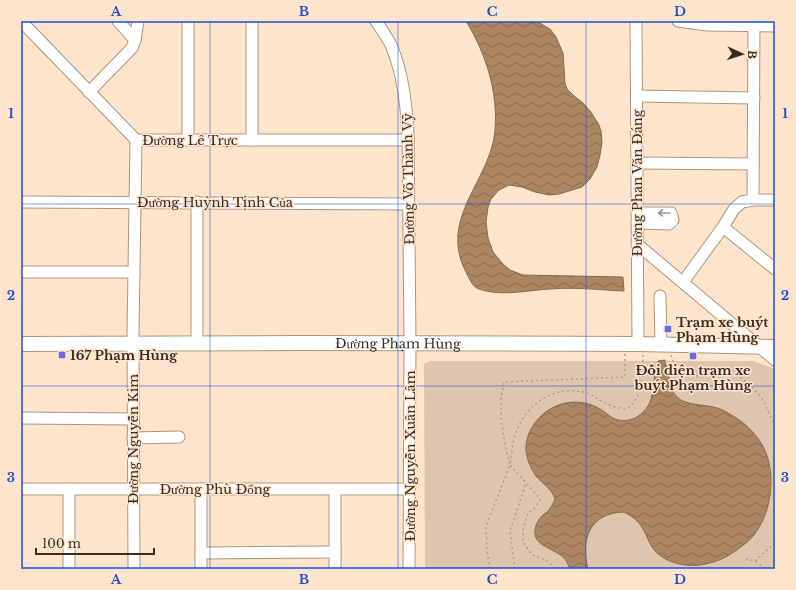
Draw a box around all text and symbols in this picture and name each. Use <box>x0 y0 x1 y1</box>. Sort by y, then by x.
text: A <box>110 3 122 20</box>
text: B <box>299 3 309 20</box>
text: C <box>487 3 498 20</box>
text: D <box>674 3 686 20</box>
north arrow <box>722 34 762 74</box>
text: B <box>745 50 759 59</box>
text: 1 <box>8 105 14 122</box>
text: 1 <box>782 105 788 122</box>
street label: Đường Phan Văn Đáng <box>629 109 646 257</box>
street label: Đường Võ Thành Vỹ <box>399 112 418 245</box>
street label: Đường Lê Trực <box>142 132 238 149</box>
street label: Đường Huỳnh Tịnh Của <box>137 194 294 211</box>
one-way arrow <box>658 209 671 217</box>
text: 2 <box>7 287 15 304</box>
text: 2 <box>781 287 789 304</box>
place label: Trạm xe buýt Phạm Hùng <box>676 314 768 346</box>
marker: Trạm xe buýt Phạm Hùng <box>663 324 673 334</box>
street label: Đường Phạm Hùng <box>335 335 461 352</box>
place label: 167 Phạm Hùng <box>70 347 178 364</box>
marker: 167 Phạm Hùng <box>57 350 67 360</box>
marker: Đối diện trạm xe buýt Phạm Hùng <box>688 351 698 361</box>
place label: Đối diện trạm xe buýt Phạm Hùng <box>633 362 753 394</box>
street label: Đường Nguyễn Xuân Lâm <box>402 370 419 542</box>
street label: Đường Nguyễn Kim <box>125 374 142 504</box>
text: 3 <box>7 469 15 486</box>
text: 3 <box>781 469 789 486</box>
street label: Đường Phù Đổng <box>160 481 271 498</box>
scale bar <box>36 530 154 556</box>
text: 100 m <box>42 536 81 551</box>
text: A <box>110 571 122 588</box>
text: B <box>299 571 309 588</box>
text: C <box>487 571 498 588</box>
text: D <box>674 571 686 588</box>

